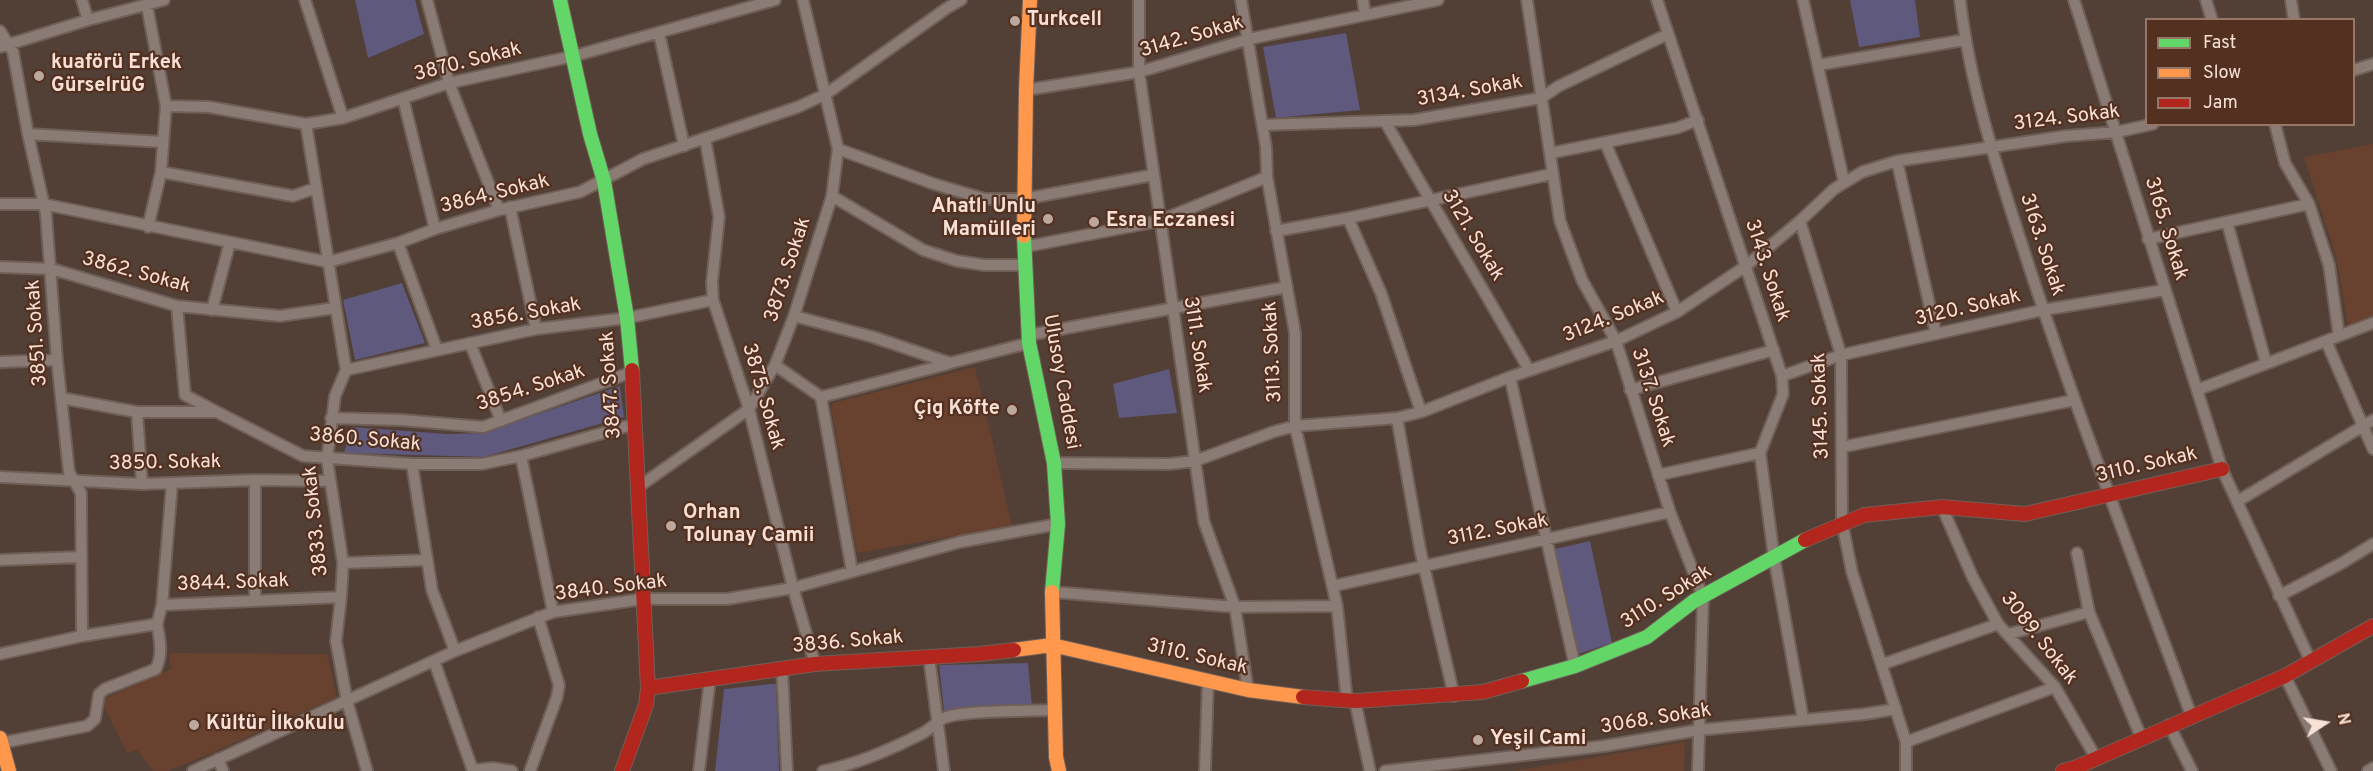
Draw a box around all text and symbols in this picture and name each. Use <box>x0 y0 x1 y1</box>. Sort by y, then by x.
place label: Turkcell <box>1027 9 1102 33</box>
street label: 3142. Sokak <box>1137 12 1247 64</box>
marker: Turkcell <box>1008 14 1022 28</box>
legend <box>2145 18 2355 126</box>
text: Fast <box>2203 32 2236 55</box>
street label: 3870. Sokak <box>412 38 524 88</box>
place label: kuaförü Erkek GürselrüG <box>51 52 182 99</box>
text: Slow <box>2203 62 2241 85</box>
marker: kuaförü Erkek GürselrüG <box>32 69 46 83</box>
street label: 3134. Sokak <box>1415 71 1525 113</box>
text: Jam <box>2203 92 2238 115</box>
street label: 3124. Sokak <box>2012 101 2122 137</box>
street label: 3864. Sokak <box>438 170 552 220</box>
street label: 3165. Sokak <box>2138 174 2192 284</box>
street label: 3121. Sokak <box>1435 186 1509 286</box>
street label: 3163. Sokak <box>2013 191 2069 299</box>
place label: Ahatlı Unlu Mamülleri <box>931 196 1036 243</box>
place label: Esra Eczanesi <box>1106 210 1235 234</box>
marker: Ahatlı Unlu Mamülleri <box>1041 212 1055 226</box>
street label: 3873. Sokak <box>761 214 817 326</box>
marker: Esra Eczanesi <box>1087 215 1101 229</box>
street label: 3143. Sokak <box>1738 217 1794 325</box>
street label: 3862. Sokak <box>79 248 193 300</box>
street label: 3851. Sokak <box>22 279 54 387</box>
street label: 3120. Sokak <box>1913 285 2023 333</box>
street label: 3124. Sokak <box>1560 287 1668 349</box>
street label: 3856. Sokak <box>469 293 583 337</box>
street label: 3111. Sokak <box>1177 295 1215 395</box>
street label: 3113. Sokak <box>1259 300 1289 404</box>
street label: Ulusoy Caddesi <box>1036 312 1084 452</box>
street label: 3847. Sokak <box>596 330 628 440</box>
street label: 3875. Sokak <box>735 341 789 453</box>
street label: 3137. Sokak <box>1625 345 1679 451</box>
street label: 3145. Sokak <box>1808 352 1836 460</box>
street label: 3854. Sokak <box>474 360 588 418</box>
place label: Çig Köfte <box>914 398 1000 422</box>
marker: Çig Köfte <box>1005 403 1019 417</box>
street label: 3860. Sokak <box>308 424 422 458</box>
street label: 3110. Sokak <box>2094 443 2200 489</box>
street label: 3850. Sokak <box>108 451 222 477</box>
street label: 3833. Sokak <box>299 464 335 578</box>
place label: Orhan Tolunay Camii <box>683 502 814 549</box>
street label: 3112. Sokak <box>1445 509 1551 553</box>
marker: Orhan Tolunay Camii <box>664 519 678 533</box>
street label: 3110. Sokak <box>1617 561 1717 635</box>
street label: 3844. Sokak <box>176 570 290 598</box>
street label: 3840. Sokak <box>554 570 668 608</box>
street label: 3089. Sokak <box>1994 588 2082 690</box>
street label: 3836. Sokak <box>791 626 905 660</box>
street label: 3110. Sokak <box>1144 635 1250 681</box>
north arrow <box>2295 693 2355 753</box>
street label: 3068. Sokak <box>1599 699 1713 741</box>
text: N <box>2332 712 2354 727</box>
place label: Kültür İlkokulu <box>206 713 345 737</box>
marker: Kültür İlkokulu <box>187 718 201 732</box>
place label: Yeşil Cami <box>1490 728 1586 752</box>
marker: Yeşil Cami <box>1471 733 1485 747</box>

